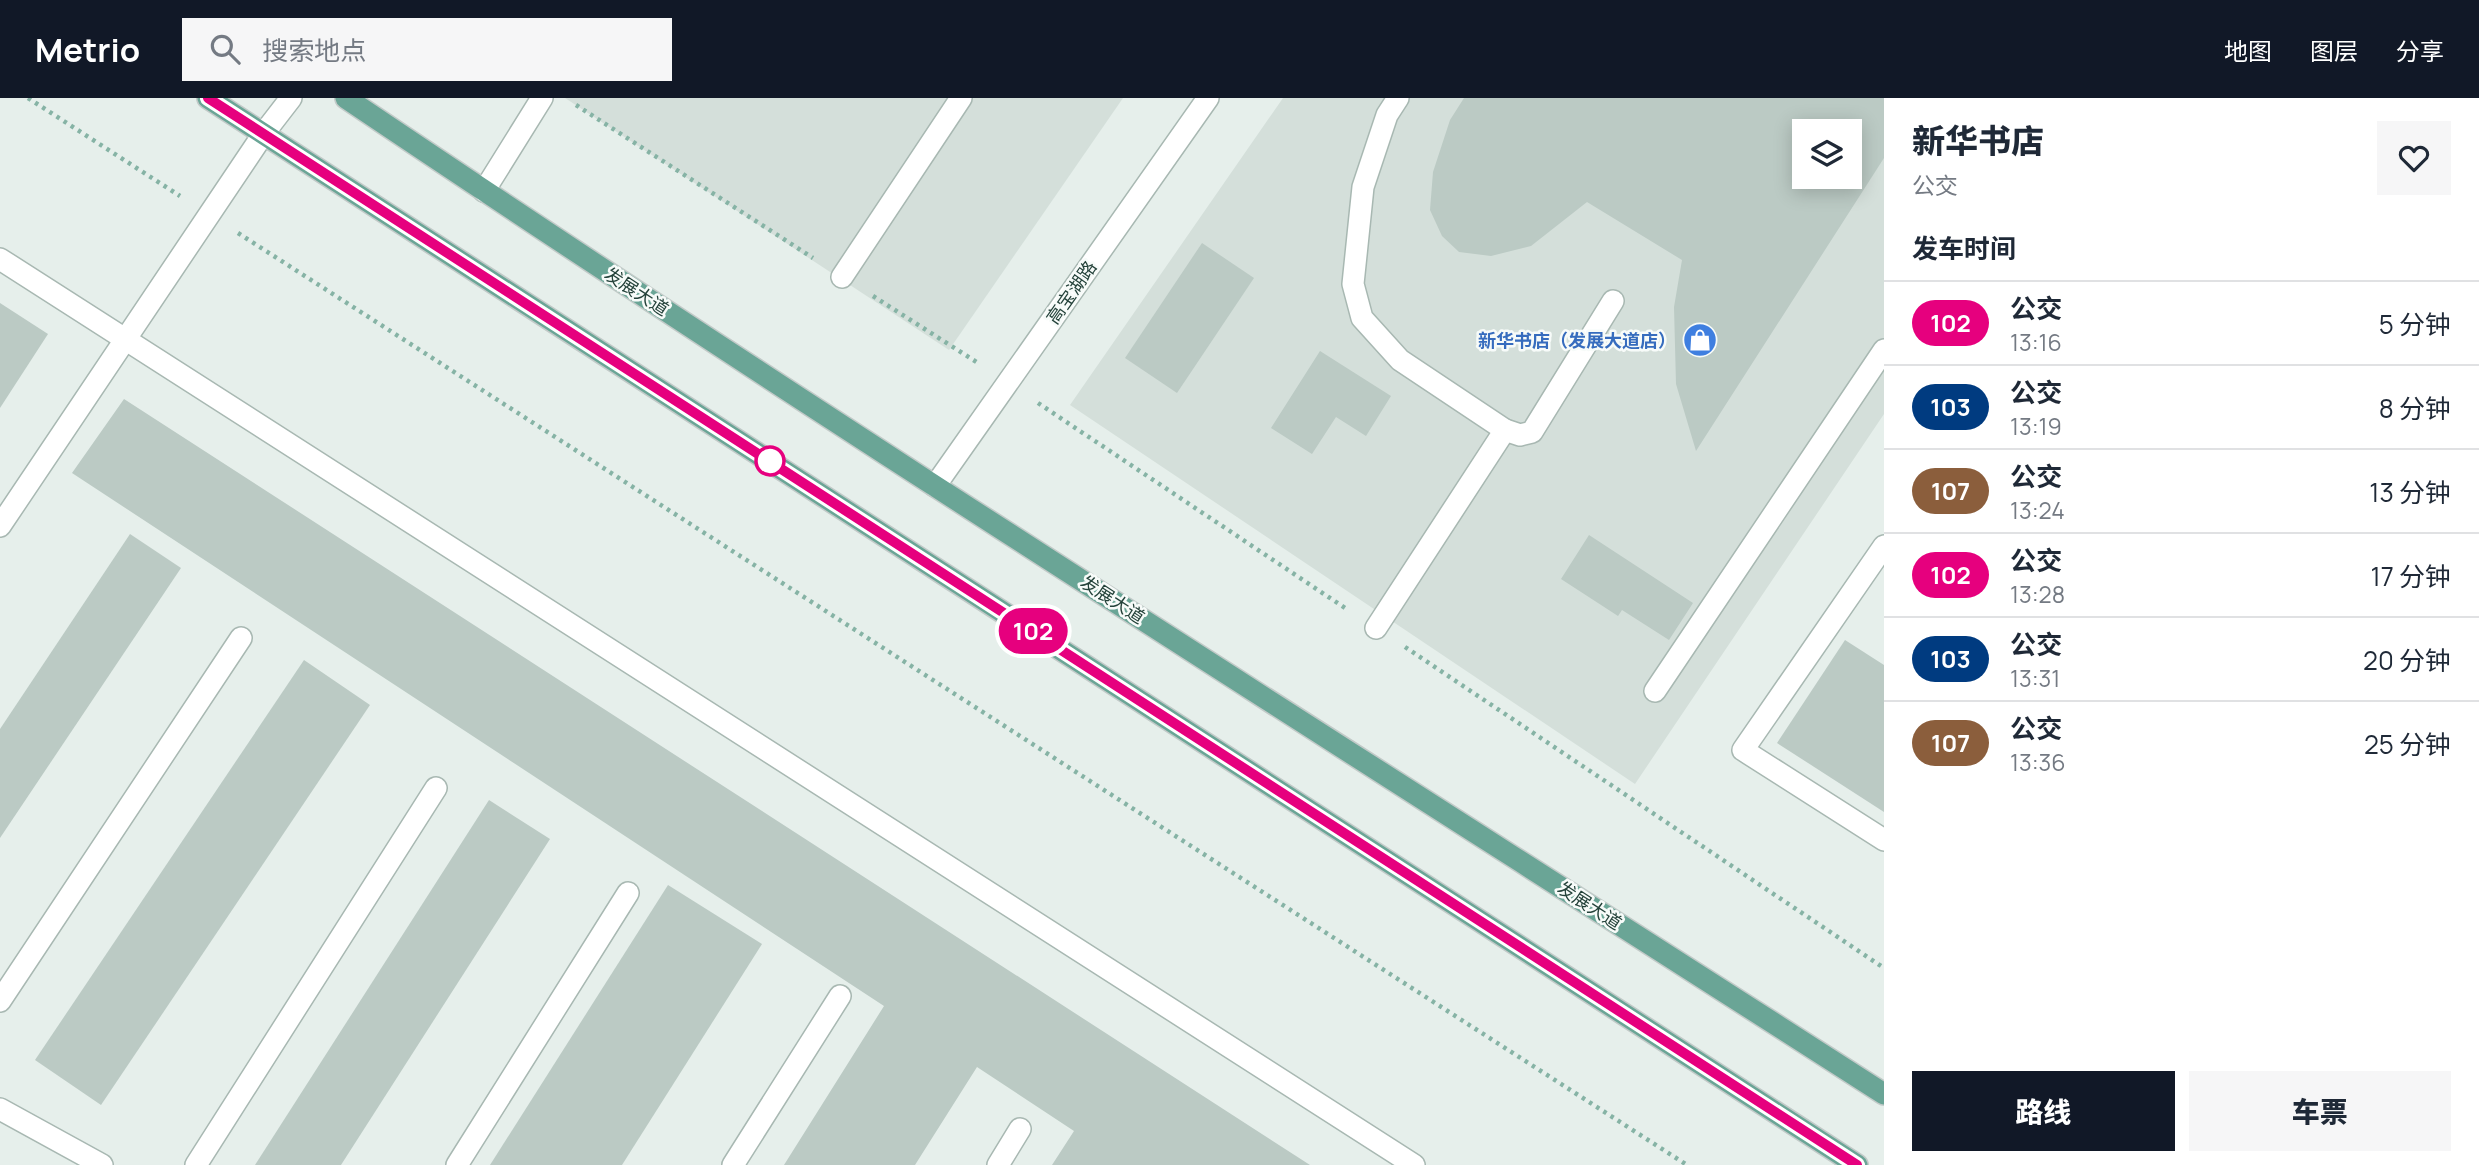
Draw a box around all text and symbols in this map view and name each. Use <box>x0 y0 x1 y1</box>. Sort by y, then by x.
search box <box>182 18 672 81</box>
text: Metrio <box>35 27 140 72</box>
icon: search <box>206 30 244 68</box>
text: 搜索地点 <box>262 32 366 68</box>
text: 地图 <box>2224 34 2272 67</box>
text: 图层 <box>2310 34 2358 67</box>
text: 分享 <box>2396 34 2444 67</box>
text: 新华书店 <box>1912 118 2044 163</box>
map controls <box>1792 119 1862 189</box>
button: layers <box>1792 119 1862 189</box>
button: heart <box>2377 121 2451 195</box>
text: 公交 <box>1912 169 1958 201</box>
text: 发车时间 <box>1912 230 2016 266</box>
street label: 高宝湖路 <box>1041 256 1101 328</box>
street label: 发展大道 <box>600 261 674 321</box>
text: 公交 <box>2010 290 2062 326</box>
text: 102 <box>1930 306 1971 339</box>
text: 5 分钟 <box>2379 306 2451 342</box>
shop icon: 新华书店（发展大道店） <box>1681 321 1719 359</box>
text: 13:16 <box>2010 326 2062 358</box>
place label: 新华书店（发展大道店） <box>1478 328 1676 352</box>
text: 公交 <box>2010 374 2062 410</box>
text: 103 <box>1930 390 1971 423</box>
text: 8 分钟 <box>2379 390 2451 426</box>
text: 13:19 <box>2010 410 2062 442</box>
unlabelled marker <box>755 446 785 476</box>
text: 公交 <box>2010 458 2062 494</box>
text: 107 <box>1931 474 1970 507</box>
text: 13 分钟 <box>2369 474 2451 510</box>
text: 13:24 <box>2010 494 2065 526</box>
text: 公交 <box>2010 542 2062 578</box>
text: 102 <box>1930 558 1971 591</box>
text: 17 分钟 <box>2371 558 2451 594</box>
street label: 发展大道 <box>1076 569 1150 629</box>
text: 13:28 <box>2010 578 2065 610</box>
line badge: 102 <box>993 608 1073 654</box>
text: 102 <box>1013 614 1053 647</box>
text: 公交 <box>2010 626 2062 662</box>
text: 103 <box>1930 642 1971 675</box>
text: 20 分钟 <box>2363 642 2451 678</box>
text: 13:31 <box>2010 662 2060 694</box>
text: 公交 <box>2010 710 2062 746</box>
text: 107 <box>1931 726 1970 759</box>
text: 25 分钟 <box>2364 726 2451 762</box>
text: 13:36 <box>2010 746 2066 778</box>
street label: 发展大道 <box>1553 875 1627 935</box>
button: 路线 <box>1912 1071 2175 1151</box>
button: 车票 <box>2189 1071 2451 1151</box>

